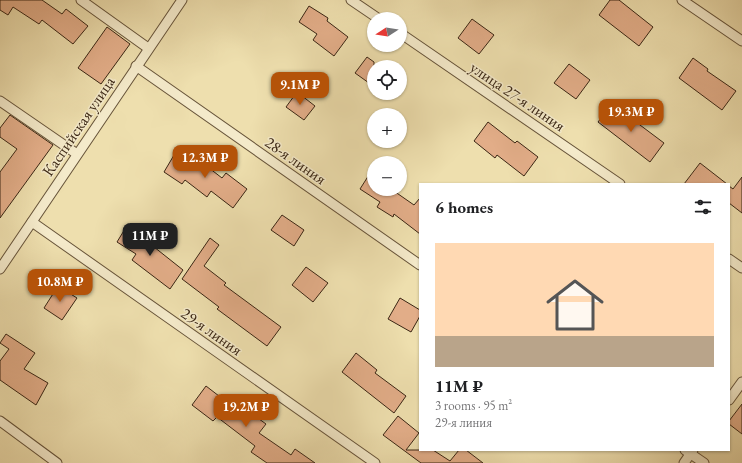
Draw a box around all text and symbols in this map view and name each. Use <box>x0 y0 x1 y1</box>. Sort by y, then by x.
north arrow <box>367 12 407 52</box>
map controls <box>367 12 407 196</box>
street label: улица 27-я линия <box>466 57 569 136</box>
button: locate <box>367 60 407 100</box>
street label: Каспийская улица <box>37 72 120 180</box>
pin: 9.1M ₽ <box>267 72 333 106</box>
text: 9.1M ₽ <box>280 76 320 93</box>
pin: 19.3M ₽ <box>594 99 668 133</box>
text: 19.3M ₽ <box>608 103 654 120</box>
button: + <box>367 108 407 148</box>
street label: 28-я линия <box>261 132 330 189</box>
pin: 12.3M ₽ <box>168 145 242 179</box>
text: 12.3M ₽ <box>182 149 228 166</box>
button: − <box>367 156 407 196</box>
text: 6 homes <box>435 196 493 218</box>
icon: filters <box>692 196 714 218</box>
pin: 11M ₽ <box>122 223 178 257</box>
text: 11M ₽ <box>132 227 168 244</box>
pin: 10.8M ₽ <box>23 269 97 303</box>
icon: home <box>539 269 611 341</box>
text: 10.8M ₽ <box>37 273 83 290</box>
street label: 29-я линия <box>177 303 246 360</box>
text: 11M ₽ <box>435 375 483 397</box>
pin: 19.2M ₽ <box>209 394 283 428</box>
text: 3 rooms · 95 m² <box>435 397 512 414</box>
text: 19.2M ₽ <box>223 398 269 415</box>
text: 29-я линия <box>435 414 492 431</box>

